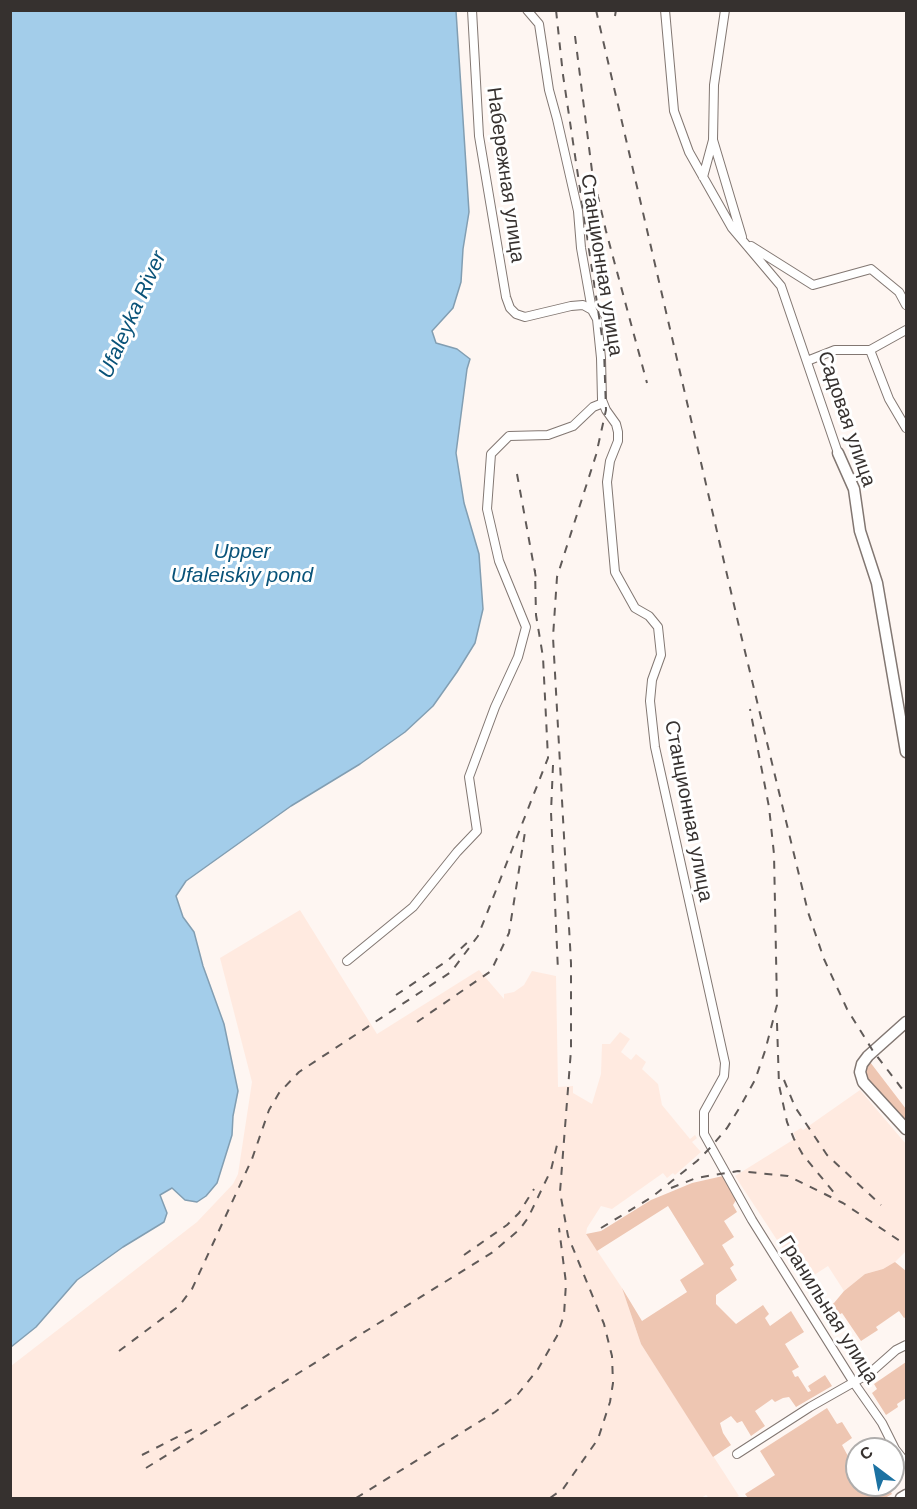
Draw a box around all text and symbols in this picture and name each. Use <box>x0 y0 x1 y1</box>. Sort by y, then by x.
street label: Набережная улица <box>481 86 529 264</box>
street label: Станционная улица <box>575 172 627 358</box>
water label: Ufaleyka River <box>94 248 172 382</box>
street label: Садовая улица <box>812 348 880 490</box>
water label: Upper Ufaleiskiy pond <box>171 539 313 589</box>
street label: Станционная улица <box>659 718 717 904</box>
street label: Гранильная улица <box>773 1232 883 1388</box>
north arrow <box>845 1437 905 1497</box>
text: С <box>857 1443 876 1463</box>

